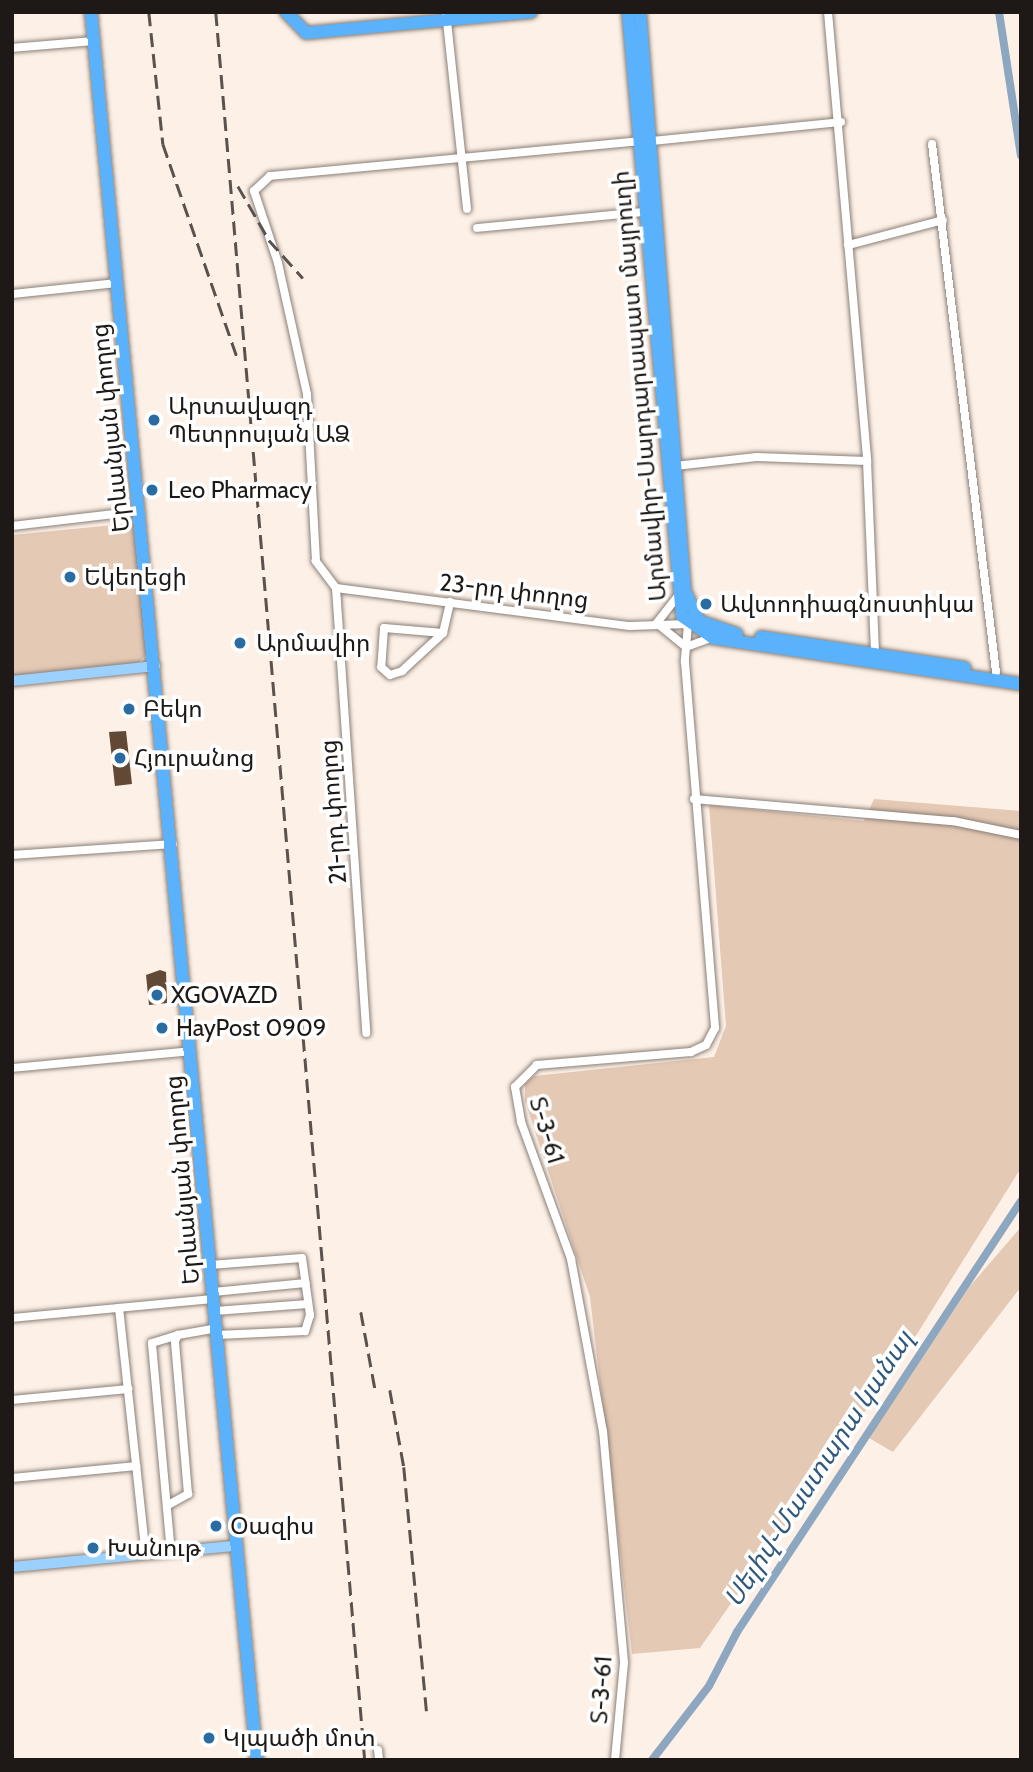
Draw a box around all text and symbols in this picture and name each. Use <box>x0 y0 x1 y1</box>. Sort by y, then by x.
street label: Արմավիր-Սարդարապատ մայրուղի <box>606 169 672 603</box>
street label: Երևանյան փողոց <box>85 322 135 534</box>
place label: Արտավազդ Պետրոսյան ԱՁ <box>168 392 350 448</box>
marker: Արտավազդ Պետրոսյան ԱՁ <box>146 412 162 428</box>
place label: Leo Pharmacy <box>168 476 312 504</box>
marker: Leo Pharmacy <box>142 480 162 500</box>
place label: Եկեղեցի <box>84 563 187 591</box>
street label: 23-րդ փողոց <box>438 568 590 614</box>
marker: Եկեղեցի <box>62 569 78 585</box>
place label: Ավտոդիագնոստիկա <box>720 590 974 618</box>
marker: Ավտոդիագնոստիկա <box>698 596 714 612</box>
place label: Արմավիր <box>256 629 370 657</box>
marker: Արմավիր <box>230 633 250 653</box>
place label: Բեկո <box>143 695 203 723</box>
marker: Բեկո <box>121 701 137 717</box>
street label: 21-րդ փողոց <box>314 739 352 885</box>
place label: Հյուրանոց <box>134 744 254 772</box>
marker: Հյուրանոց <box>112 750 128 766</box>
place label: XGOVAZD <box>171 981 278 1009</box>
marker: XGOVAZD <box>149 987 165 1003</box>
place label: HayPost 0909 <box>176 1014 326 1042</box>
marker: HayPost 0909 <box>154 1020 170 1036</box>
street label: Երևանյան փողոց <box>159 1074 205 1286</box>
street label: Տ-3-61 <box>523 1093 571 1167</box>
water label: Սելիվ֊Մաստարա կանալ <box>718 1325 920 1613</box>
place label: Օազիս <box>230 1512 314 1540</box>
marker: Օազիս <box>208 1518 224 1534</box>
place label: Խանութ <box>107 1534 201 1562</box>
marker: Խանութ <box>85 1540 101 1556</box>
street label: Տ-3-61 <box>584 1655 618 1725</box>
place label: Կլպածի մոտ <box>223 1724 376 1752</box>
marker: Կլպածի մոտ <box>201 1730 217 1746</box>

